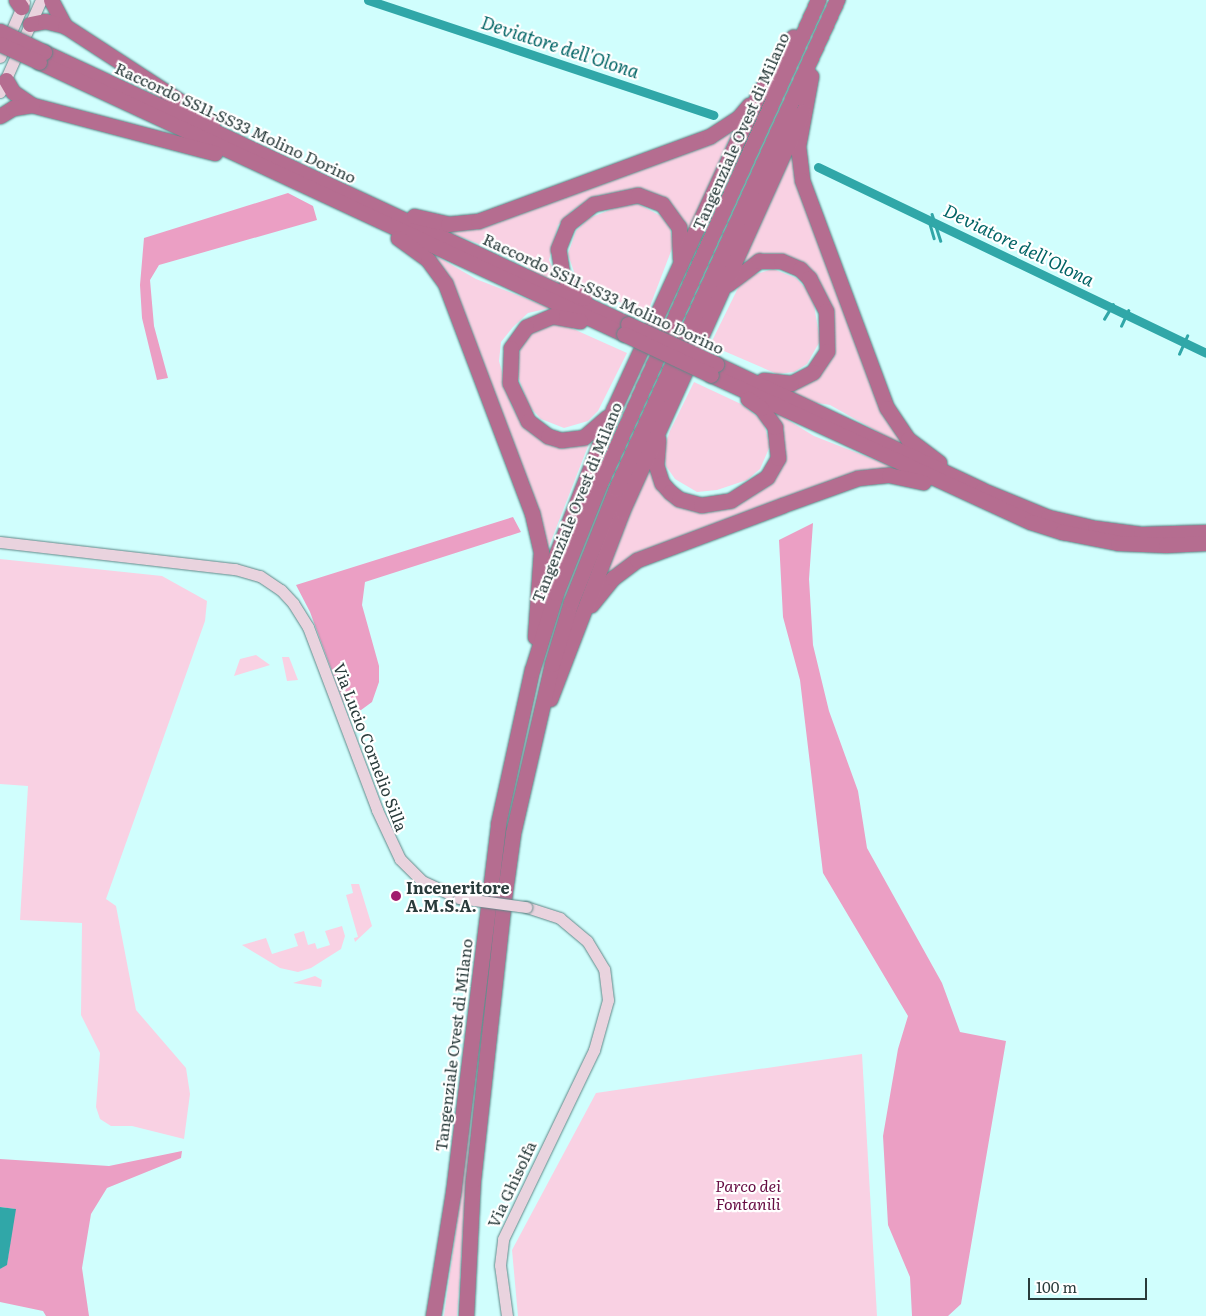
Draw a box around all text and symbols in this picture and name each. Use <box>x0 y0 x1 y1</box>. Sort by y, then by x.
water label: Deviatore dell'Olona <box>478 11 642 83</box>
street label: Tangenziale Ovest di Milano <box>688 29 792 233</box>
street label: Raccordo SS11-SS33 Molino Dorino <box>112 58 360 186</box>
water label: Deviatore dell'Olona <box>940 199 1098 291</box>
street label: Raccordo SS11-SS33 Molino Dorino <box>480 229 728 357</box>
street label: Tangenziale Ovest di Milano <box>527 399 625 605</box>
street label: Via Lucio Cornelio Silla <box>330 660 412 834</box>
place label: Inceneritore A.M.S.A. <box>406 877 510 915</box>
marker: Inceneritore A.M.S.A. <box>390 890 402 902</box>
street label: Tangenziale Ovest di Milano <box>430 937 476 1153</box>
street label: Via Ghisolfa <box>483 1138 539 1230</box>
park label: Parco dei Fontanili <box>715 1175 781 1213</box>
scale bar <box>1031 1268 1150 1300</box>
text: 100 m <box>1036 1275 1077 1298</box>

